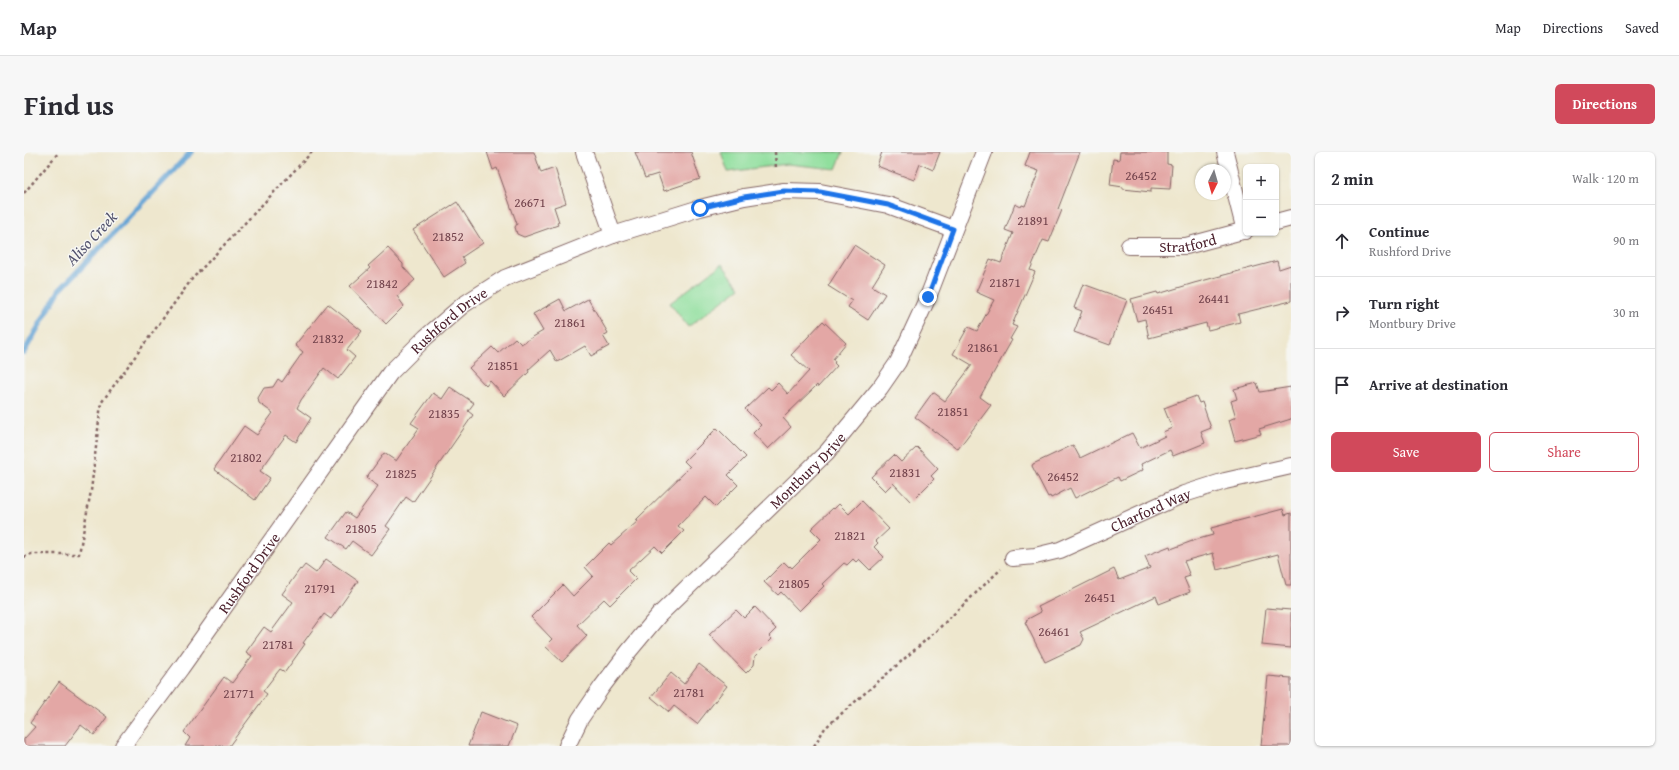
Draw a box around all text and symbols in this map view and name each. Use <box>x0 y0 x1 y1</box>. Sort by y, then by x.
text: Map <box>20 14 57 42</box>
text: Map <box>1495 18 1521 38</box>
text: Directions <box>1543 18 1603 38</box>
text: Saved <box>1625 18 1659 38</box>
text: Find us <box>24 84 114 125</box>
button: Directions <box>1555 84 1655 124</box>
north arrow <box>1195 164 1231 200</box>
map controls <box>1243 164 1279 236</box>
button: + <box>1243 164 1279 200</box>
house number: 26452 <box>1125 166 1157 185</box>
text: 2 min <box>1331 166 1373 191</box>
text: Walk · 120 m <box>1572 169 1639 188</box>
house number: 26671 <box>514 193 546 212</box>
route start <box>691 199 709 217</box>
button: − <box>1243 200 1279 236</box>
water label: Aliso Creek <box>59 205 123 271</box>
house number: 21891 <box>1017 211 1049 230</box>
text: Continue <box>1369 221 1430 242</box>
house number: 21852 <box>432 227 464 246</box>
street label: Stratford <box>1159 228 1218 257</box>
icon: ahead <box>1331 230 1353 252</box>
text: 90 m <box>1613 231 1639 250</box>
text: Rushford Drive <box>1369 242 1451 261</box>
house number: 21871 <box>989 273 1021 292</box>
house number: 21842 <box>366 274 398 293</box>
street label: Rushford Drive <box>405 282 491 358</box>
route end <box>919 288 937 306</box>
house number: 26441 <box>1198 289 1230 308</box>
text: Turn right <box>1369 293 1440 314</box>
house number: 26451 <box>1142 300 1174 319</box>
icon: right <box>1331 302 1353 324</box>
text: 30 m <box>1613 303 1639 322</box>
house number: 21861 <box>554 313 586 332</box>
text: Montbury Drive <box>1369 314 1456 333</box>
house number: 21832 <box>312 329 344 348</box>
house number: 21861 <box>967 338 999 357</box>
house number: 21851 <box>487 356 519 375</box>
icon: arrive <box>1331 374 1353 396</box>
text: Arrive at destination <box>1369 374 1508 395</box>
house number: 21851 <box>937 402 969 421</box>
house number: 21835 <box>428 404 460 423</box>
street label: Montbury Drive <box>765 427 850 513</box>
button: Save <box>1331 432 1481 472</box>
button: Share <box>1489 432 1639 472</box>
house number: 21802 <box>230 448 262 467</box>
house number: 21831 <box>889 463 921 482</box>
house number: 21825 <box>385 464 417 483</box>
house number: 26452 <box>1047 467 1079 486</box>
street label: Charford Way <box>1107 482 1194 537</box>
house number: 21805 <box>345 519 377 538</box>
house number: 21821 <box>834 526 866 545</box>
street label: Rushford Drive <box>213 528 284 617</box>
house number: 21805 <box>778 574 810 593</box>
house number: 21791 <box>304 579 336 598</box>
house number: 26451 <box>1084 588 1116 607</box>
house number: 26461 <box>1038 622 1070 641</box>
house number: 21781 <box>262 635 294 654</box>
house number: 21781 <box>673 683 705 702</box>
house number: 21771 <box>223 684 255 703</box>

